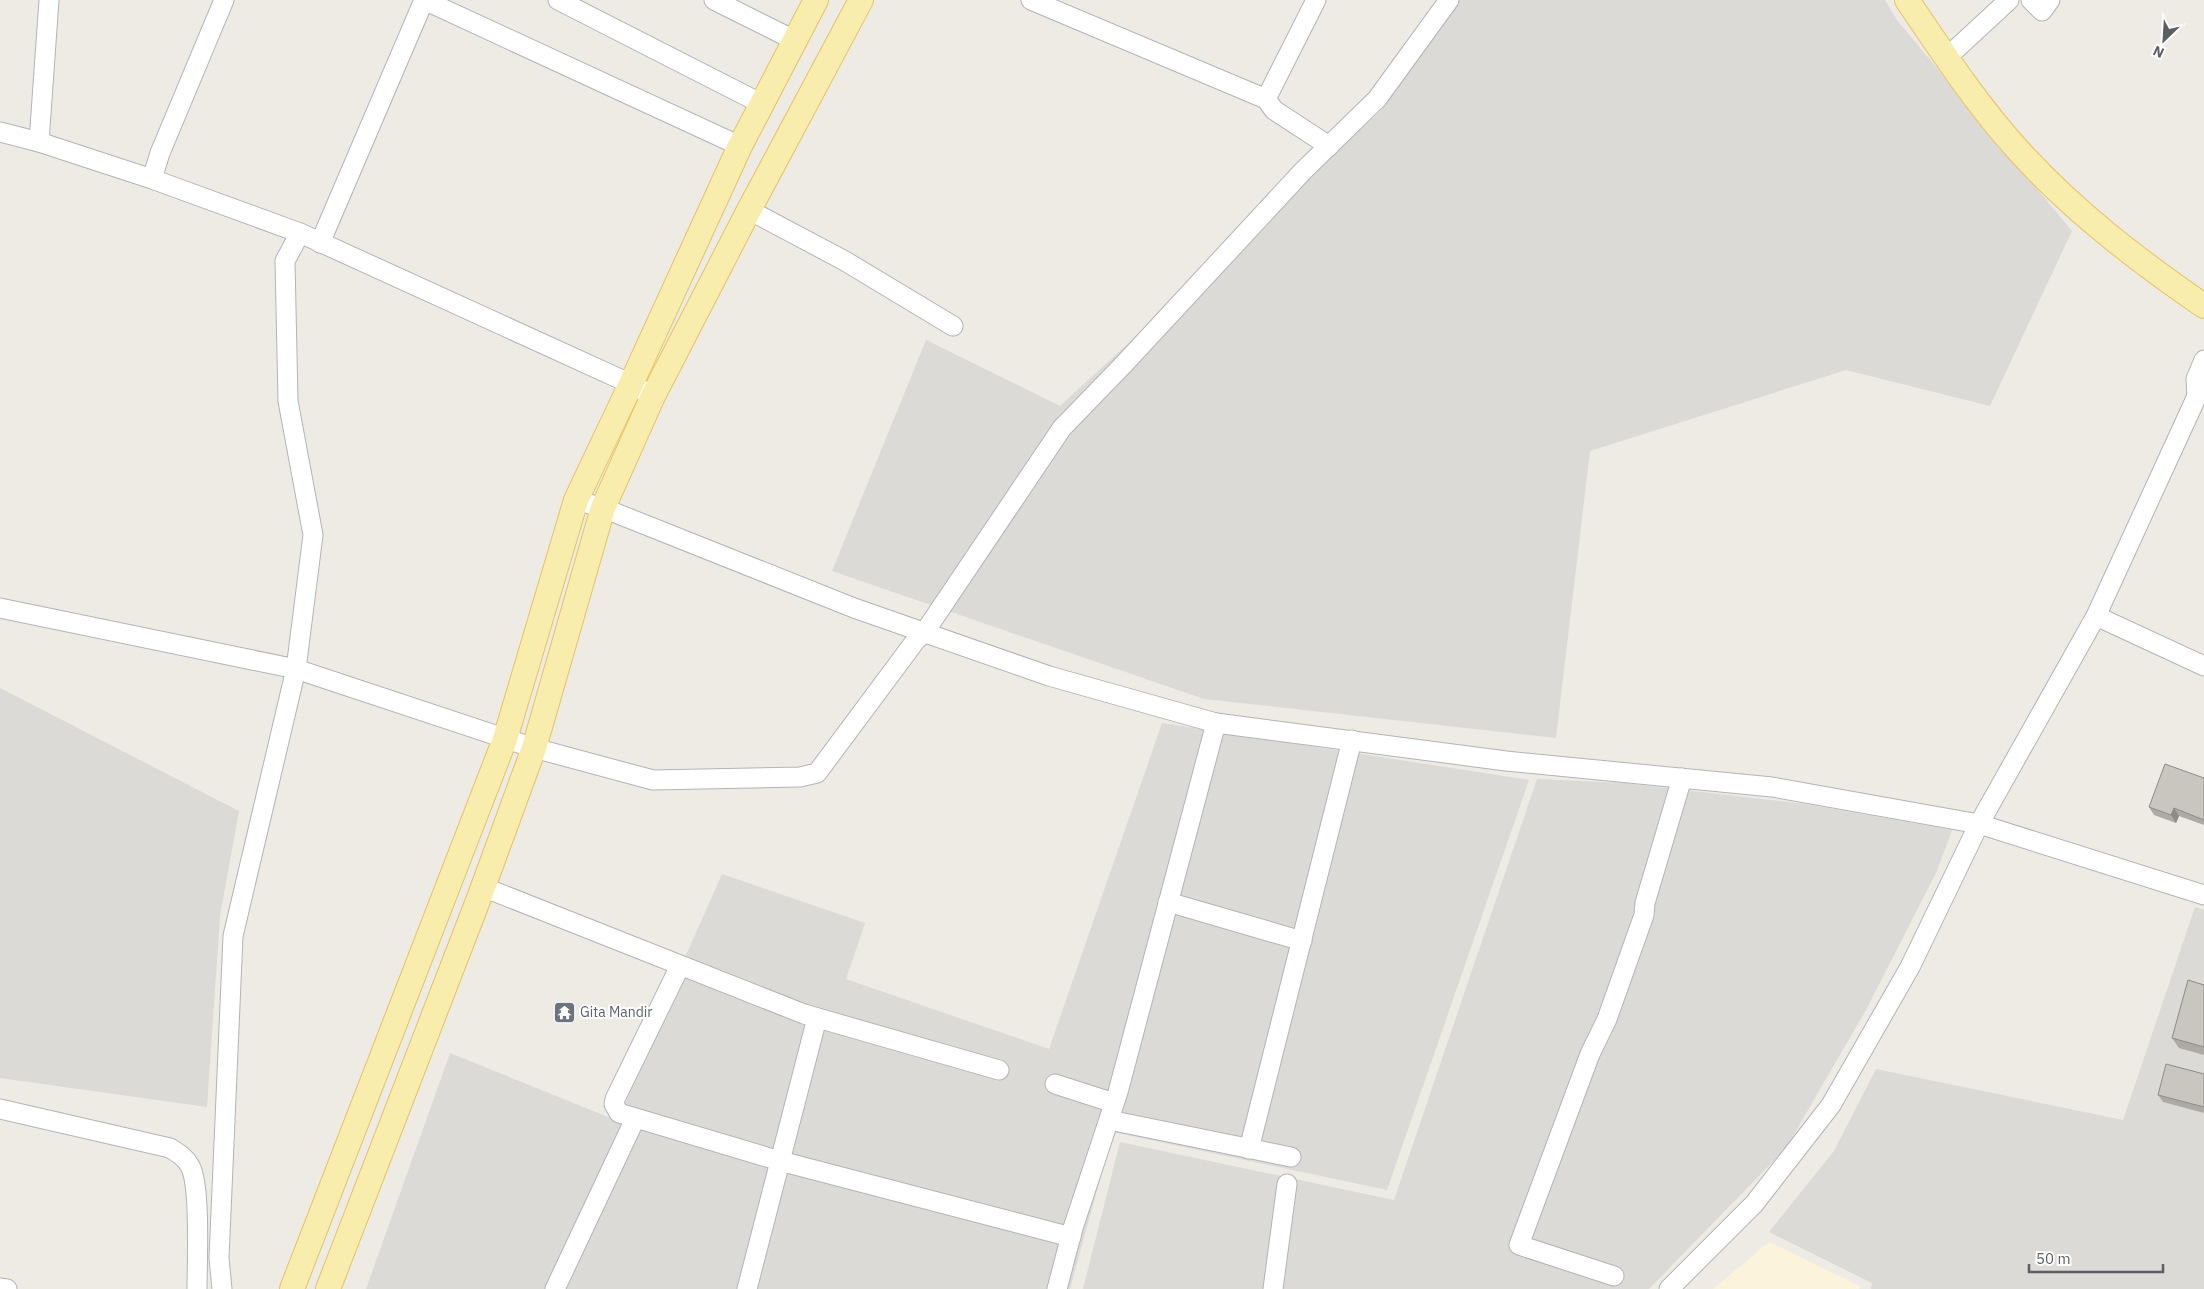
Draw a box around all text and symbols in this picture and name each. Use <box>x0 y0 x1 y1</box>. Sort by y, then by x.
north arrow <box>2139 15 2189 65</box>
text: N <box>2150 41 2167 62</box>
temple icon: Gita Mandir <box>552 1000 576 1024</box>
place label: Gita Mandir <box>580 1003 652 1021</box>
scale bar <box>2029 1242 2163 1274</box>
text: 50 m <box>2036 1249 2071 1268</box>

